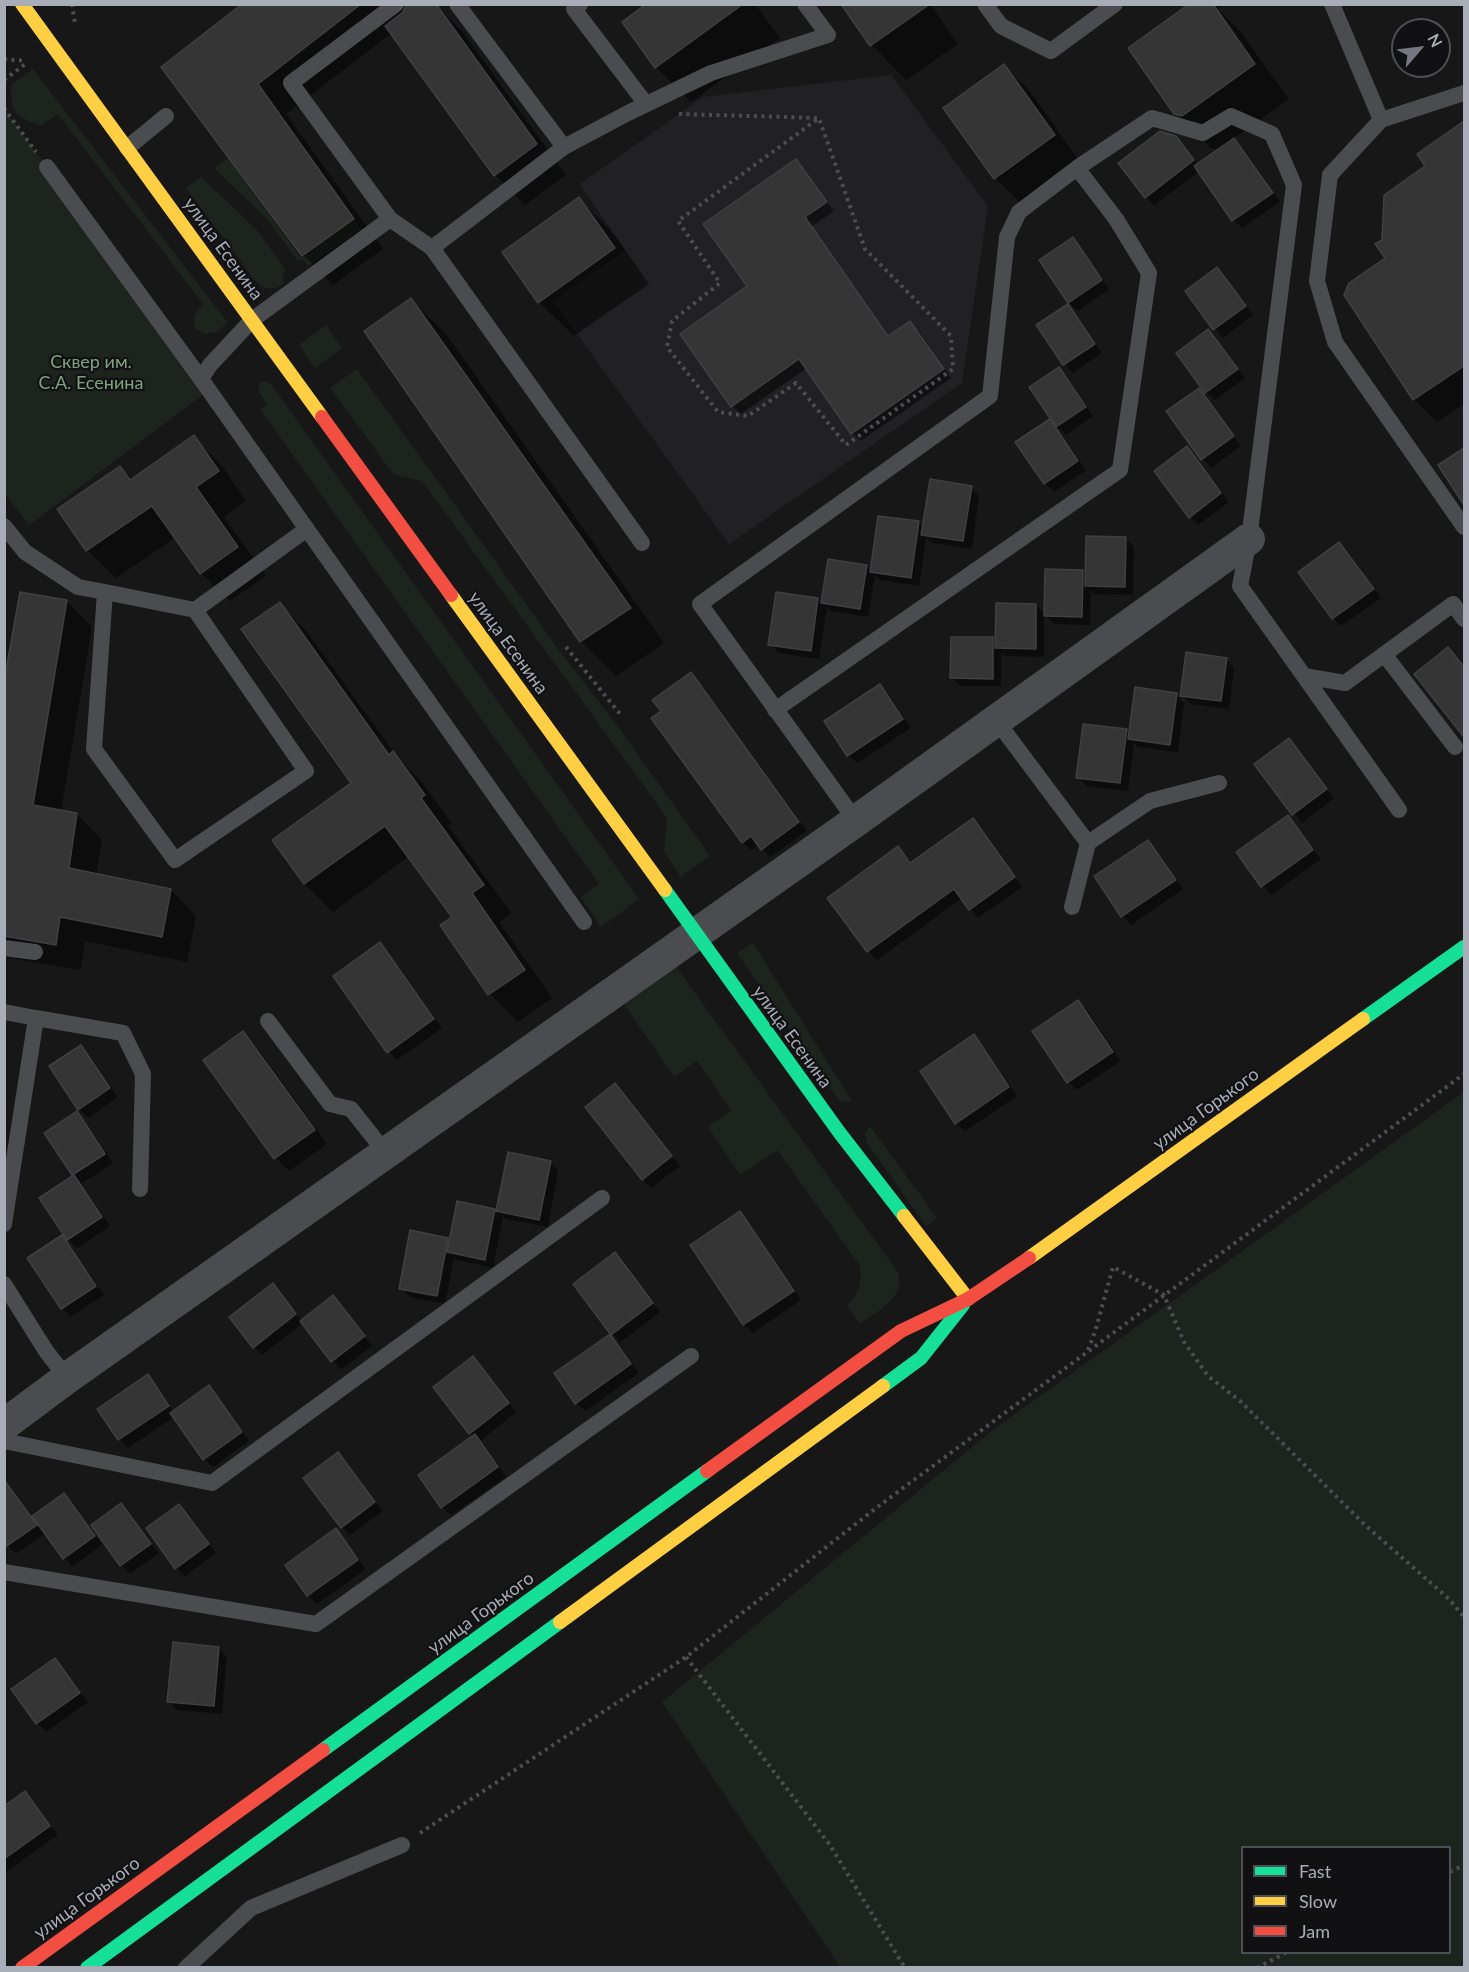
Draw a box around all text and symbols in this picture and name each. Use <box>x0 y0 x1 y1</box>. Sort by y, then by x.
north arrow <box>1391 18 1451 78</box>
text: N <box>1424 30 1447 50</box>
street label: улица Есенина <box>179 194 267 304</box>
park label: Сквер им. С.А. Есенина <box>39 351 143 394</box>
street label: улица Есенина <box>464 588 552 698</box>
street label: улица Есенина <box>748 982 836 1092</box>
street label: улица Горького <box>1149 1063 1263 1155</box>
street label: улица Горького <box>424 1567 538 1659</box>
legend <box>1241 1846 1451 1954</box>
street label: улица Горького <box>30 1852 144 1944</box>
text: Fast <box>1299 1860 1331 1882</box>
text: Slow <box>1299 1890 1337 1912</box>
text: Jam <box>1299 1920 1330 1942</box>

